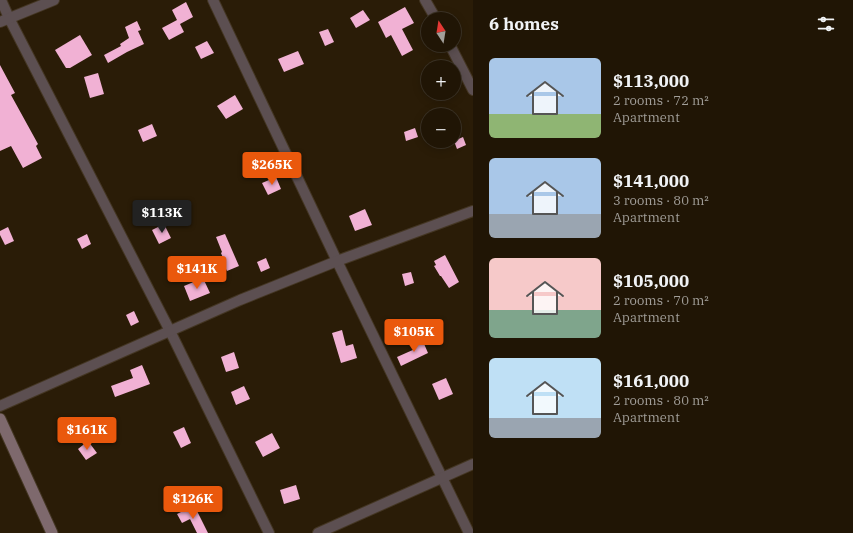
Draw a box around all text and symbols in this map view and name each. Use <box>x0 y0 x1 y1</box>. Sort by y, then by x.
north arrow <box>421 12 461 52</box>
map controls <box>421 12 461 148</box>
text: 6 homes <box>489 13 559 35</box>
icon: filters <box>815 13 837 35</box>
button: + <box>421 60 461 100</box>
text: $113,000 <box>613 70 689 92</box>
icon: home <box>521 74 569 122</box>
text: 2 rooms · 72 m² <box>613 92 709 109</box>
button: − <box>421 108 461 148</box>
text: Apartment <box>613 109 680 126</box>
pin: $265K <box>244 152 300 186</box>
text: $265K <box>251 156 293 173</box>
text: $141,000 <box>613 170 689 192</box>
icon: home <box>521 174 569 222</box>
text: 3 rooms · 80 m² <box>613 192 709 209</box>
pin: $113K <box>134 200 190 234</box>
text: $113K <box>141 204 183 221</box>
text: Apartment <box>613 209 680 226</box>
pin: $141K <box>169 256 225 290</box>
text: $141K <box>176 260 218 277</box>
text: $105,000 <box>613 270 689 292</box>
icon: home <box>521 274 569 322</box>
text: 2 rooms · 70 m² <box>613 292 709 309</box>
text: Apartment <box>613 309 680 326</box>
pin: $105K <box>386 319 442 353</box>
text: $105K <box>393 323 435 340</box>
text: $161,000 <box>613 370 689 392</box>
icon: home <box>521 374 569 422</box>
text: 2 rooms · 80 m² <box>613 392 709 409</box>
text: Apartment <box>613 409 680 426</box>
pin: $161K <box>59 417 115 451</box>
text: $161K <box>66 421 108 438</box>
pin: $126K <box>165 486 221 520</box>
text: $126K <box>172 490 214 507</box>

